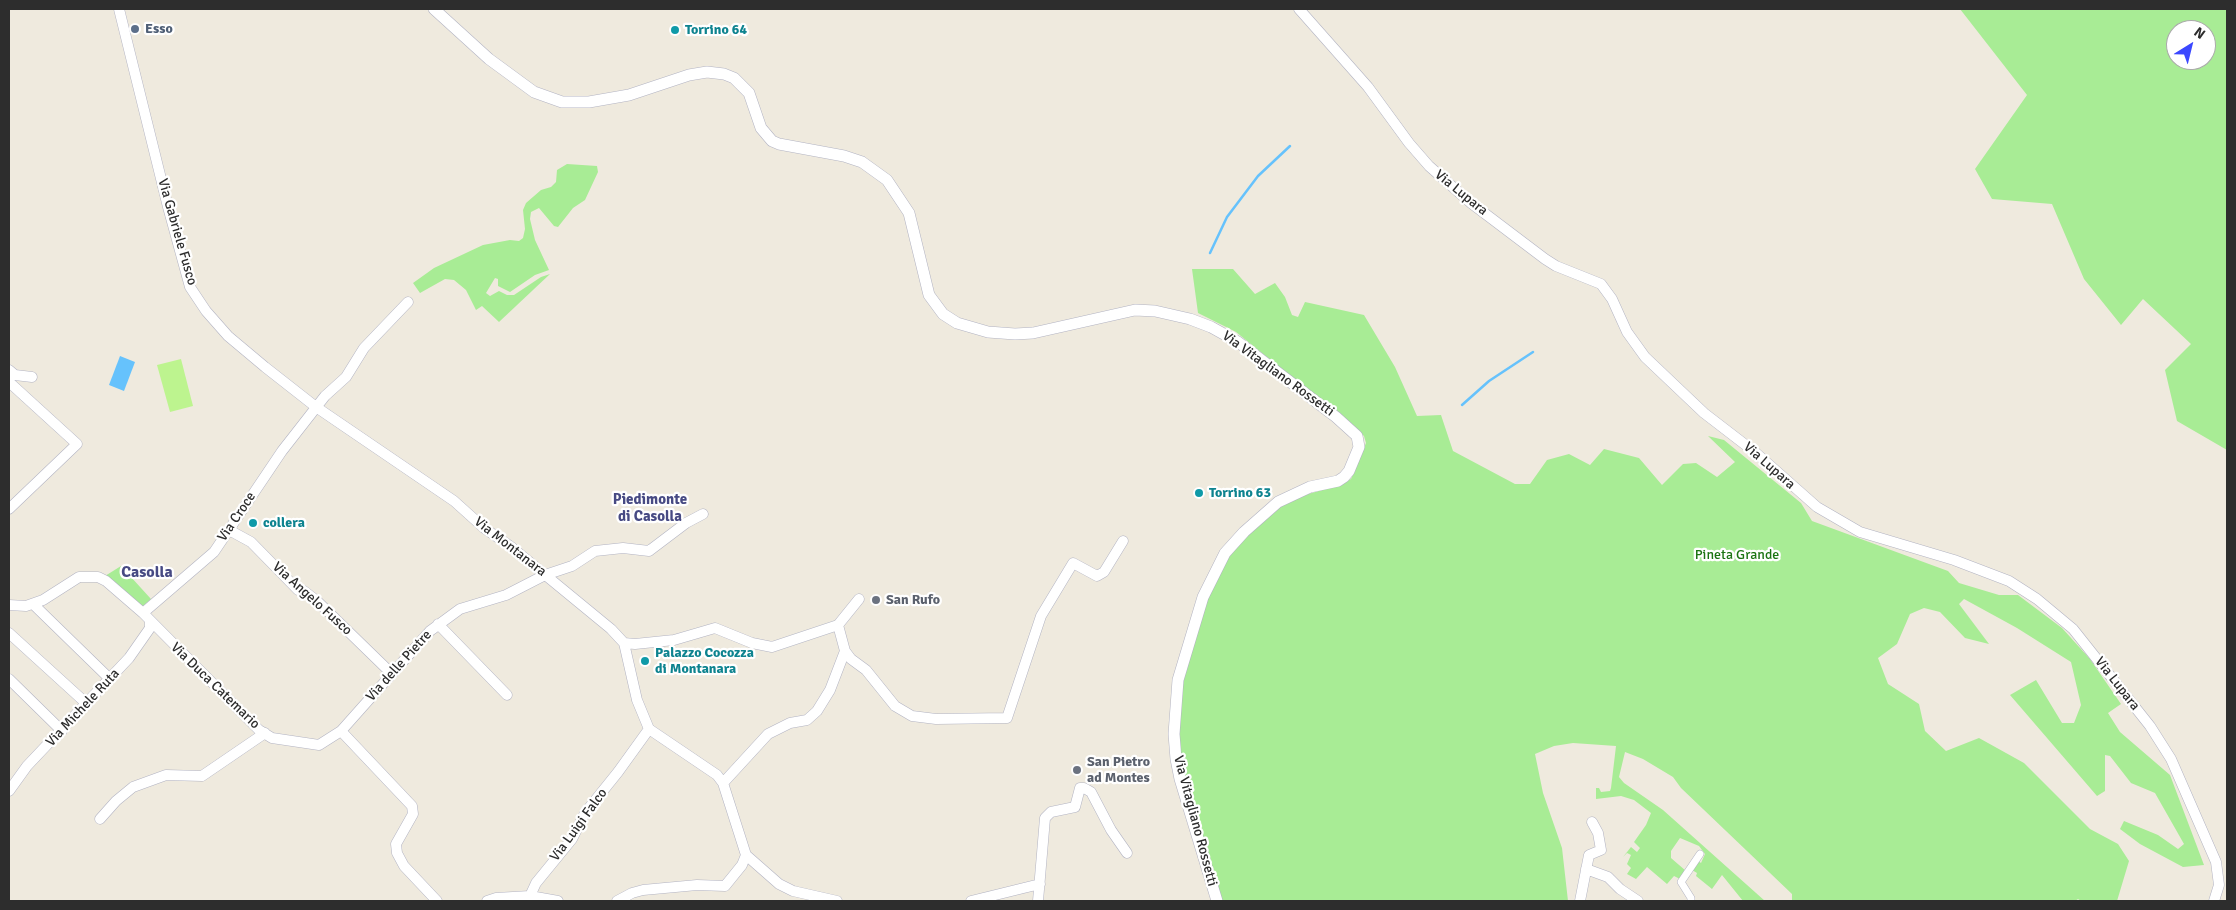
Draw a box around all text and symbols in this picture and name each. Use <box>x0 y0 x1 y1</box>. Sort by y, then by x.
north arrow <box>2166 20 2216 70</box>
place label: Esso <box>145 21 173 37</box>
place label: Torrino 64 <box>685 22 747 38</box>
marker: Esso <box>129 23 141 35</box>
marker: Torrino 64 <box>669 24 681 36</box>
text: N <box>2191 24 2208 43</box>
street label: Via Lupara <box>1431 167 1491 219</box>
street label: Via Gabriele Fusco <box>154 177 200 287</box>
street label: Via Vitagliano Rossetti <box>1219 328 1337 420</box>
street label: Via Lupara <box>1740 439 1798 493</box>
place label: Torrino 63 <box>1209 485 1271 501</box>
marker: Torrino 63 <box>1193 487 1205 499</box>
street label: Via Croce <box>214 489 260 545</box>
district label: Piedimonte di Casolla <box>613 491 687 526</box>
street label: Via Montanara <box>471 514 549 580</box>
place label: collera <box>263 515 305 531</box>
marker: collera <box>247 517 259 529</box>
park label: Pineta Grande <box>1695 547 1779 563</box>
street label: Via Angelo Fusco <box>269 559 355 639</box>
district label: Casolla <box>121 563 173 583</box>
place label: San Rufo <box>886 592 940 608</box>
marker: San Rufo <box>870 594 882 606</box>
street label: Via delle Pietre <box>363 627 435 705</box>
street label: Via Duca Catemario <box>167 639 263 733</box>
place label: Palazzo Cocozza di Montanara <box>655 645 754 678</box>
street label: Via Lupara <box>2091 654 2143 714</box>
marker: Palazzo Cocozza di Montanara <box>639 655 651 667</box>
street label: Via Michele Ruta <box>43 666 123 750</box>
place label: San Pietro ad Montes <box>1087 754 1150 786</box>
street label: Via Vitagliano Rossetti <box>1169 754 1221 888</box>
marker: San Pietro ad Montes <box>1071 764 1083 776</box>
street label: Via Luigi Falco <box>547 785 611 865</box>

